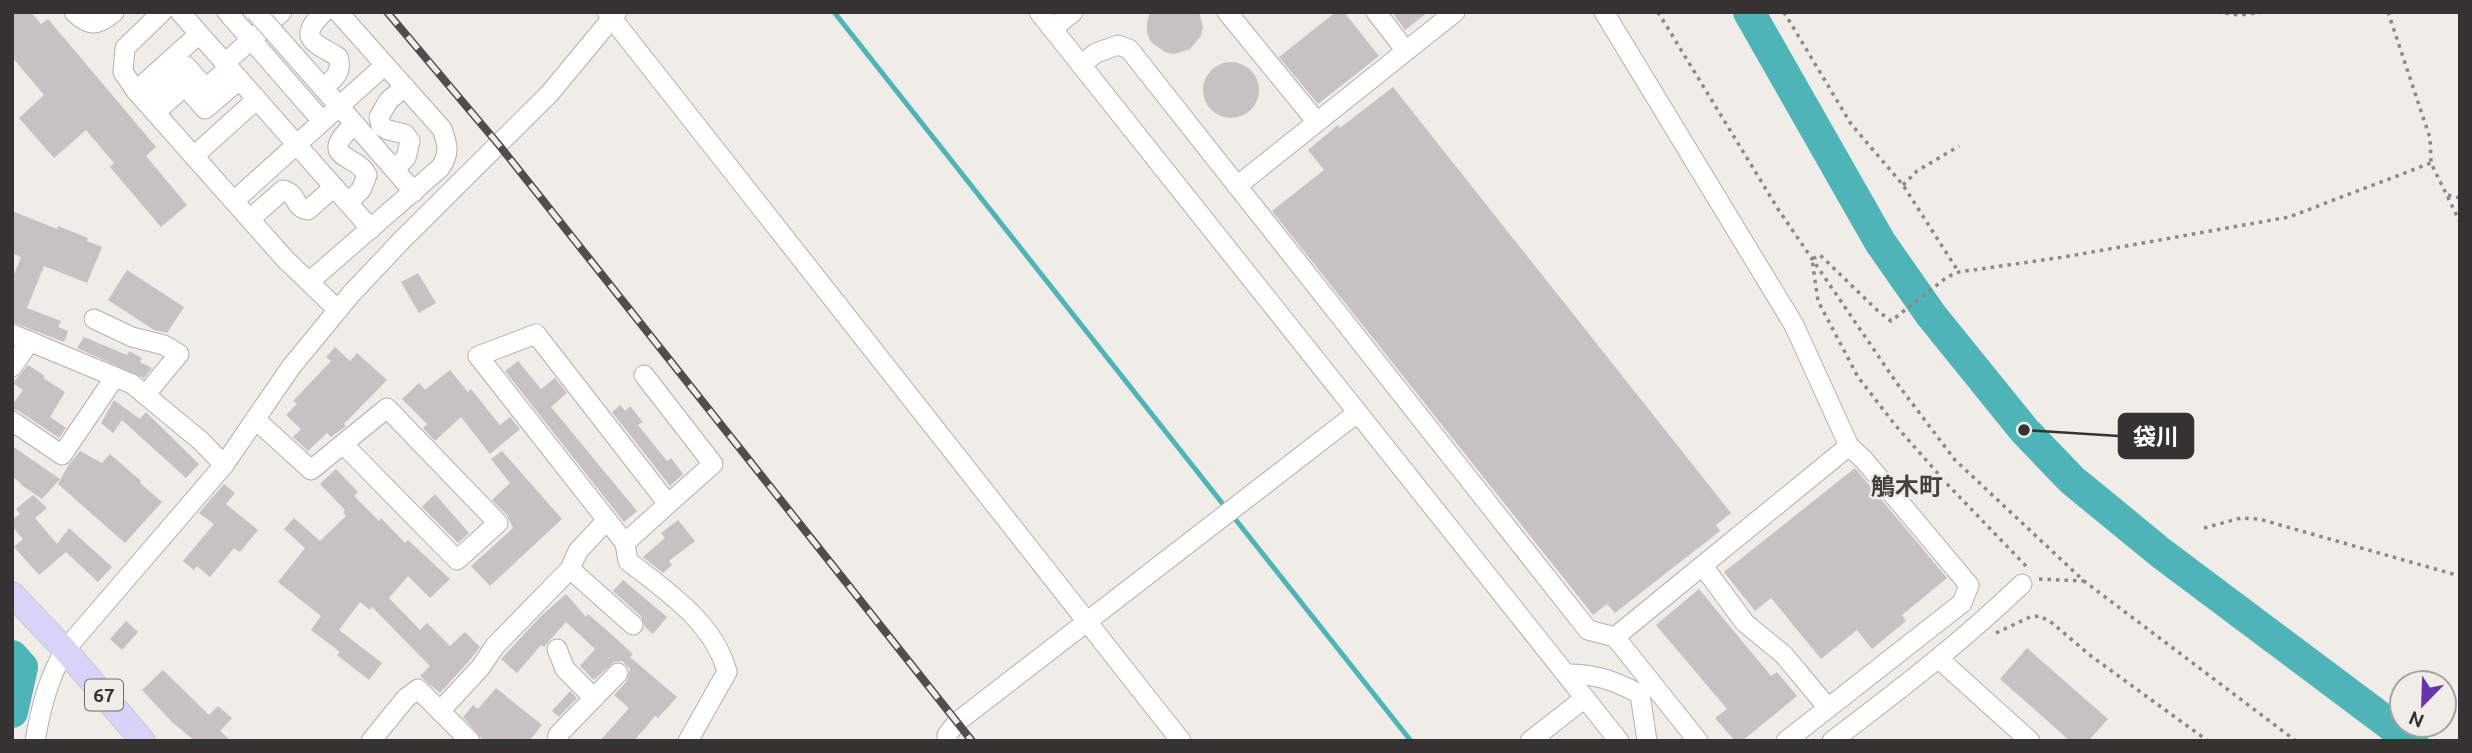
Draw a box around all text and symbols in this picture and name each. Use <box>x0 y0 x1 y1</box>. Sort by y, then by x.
callout: 袋川 <box>2119 414 2193 458</box>
text: 袋川 <box>2133 424 2179 449</box>
district label: 鵤木町 <box>1871 473 1943 500</box>
north arrow <box>2388 669 2458 739</box>
road number: 67 <box>85 680 123 710</box>
text: N <box>2406 707 2427 733</box>

